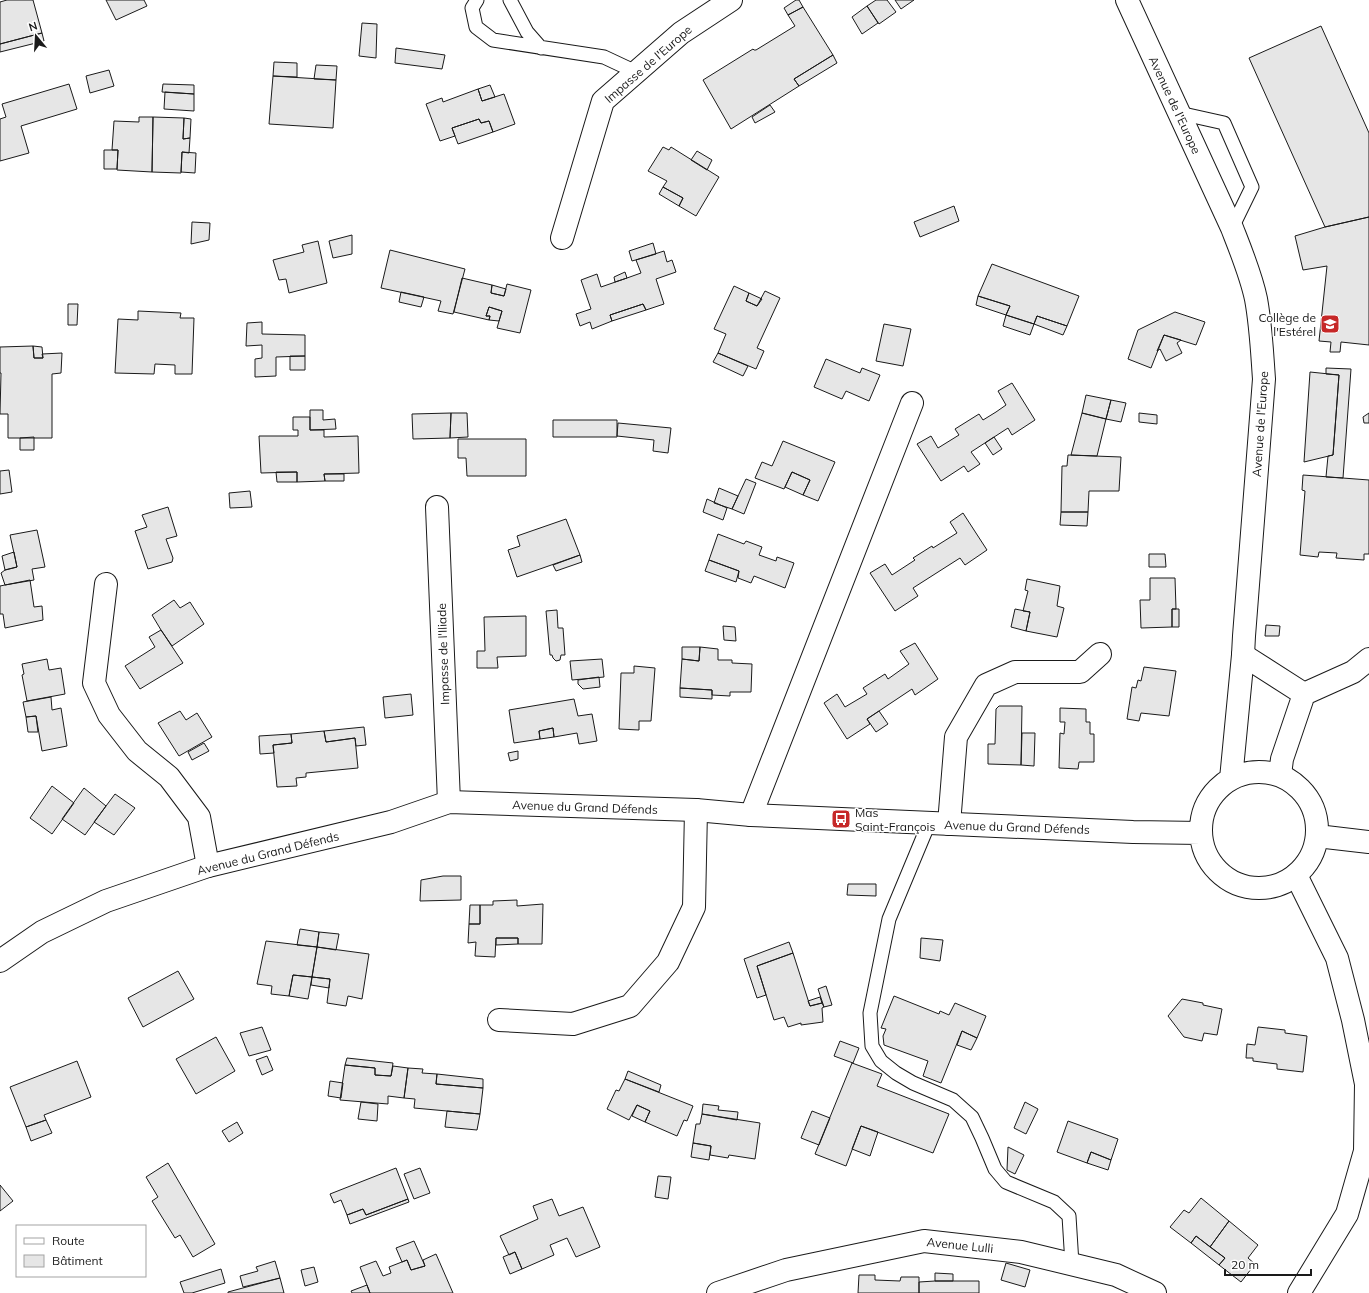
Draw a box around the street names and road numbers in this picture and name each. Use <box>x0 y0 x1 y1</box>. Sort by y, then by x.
street label: Impasse de l'Europe <box>601 22 695 106</box>
street label: Avenue de l'Europe <box>1146 54 1204 156</box>
street label: Avenue de l'Europe <box>1249 371 1271 477</box>
street label: Impasse de l'Iliade <box>434 603 452 705</box>
street label: Avenue du Grand Défends <box>512 797 658 817</box>
street label: Avenue du Grand Défends <box>944 817 1090 837</box>
street label: Avenue du Grand Défends <box>195 828 341 878</box>
street label: Avenue Lulli <box>926 1234 994 1256</box>

